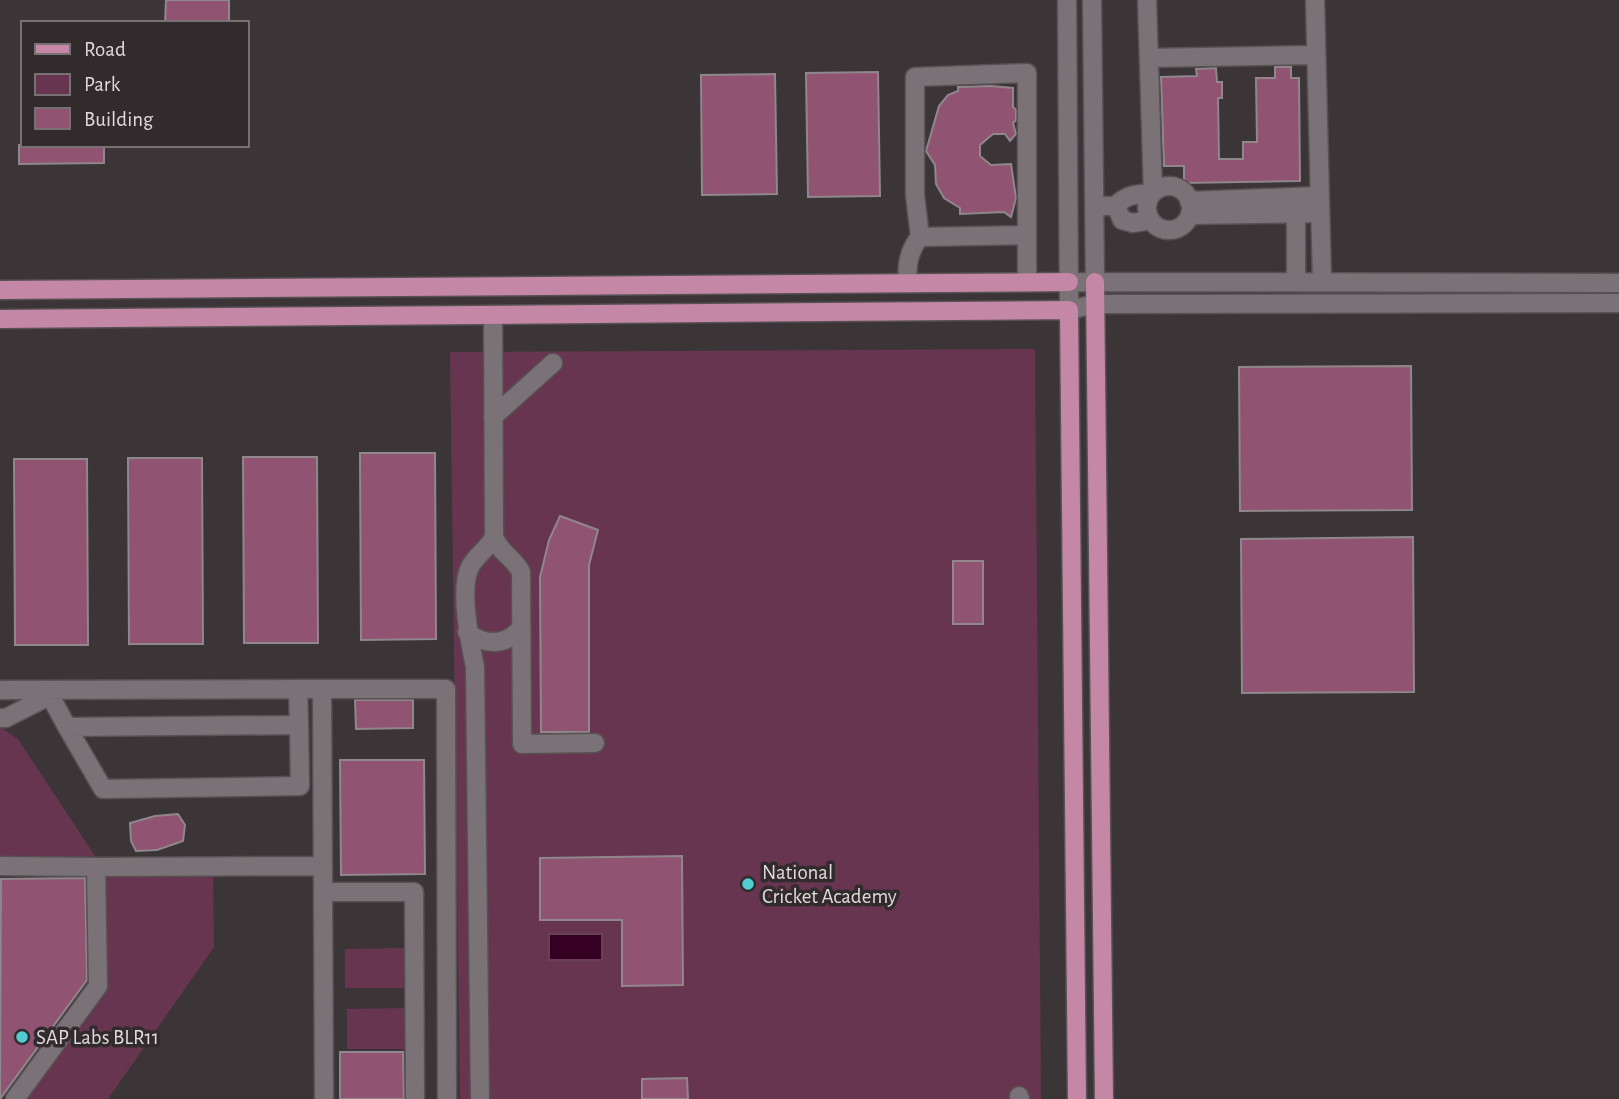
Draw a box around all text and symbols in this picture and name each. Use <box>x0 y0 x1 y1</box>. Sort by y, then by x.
legend <box>21 21 248 147</box>
text: Road <box>84 39 126 60</box>
text: Park <box>84 74 121 95</box>
text: Building <box>84 109 154 130</box>
place label: National Cricket Academy <box>762 862 897 907</box>
marker: National Cricket Academy <box>740 876 756 892</box>
place label: SAP Labs BLR11 <box>36 1027 159 1048</box>
marker: SAP Labs BLR11 <box>14 1029 30 1045</box>

